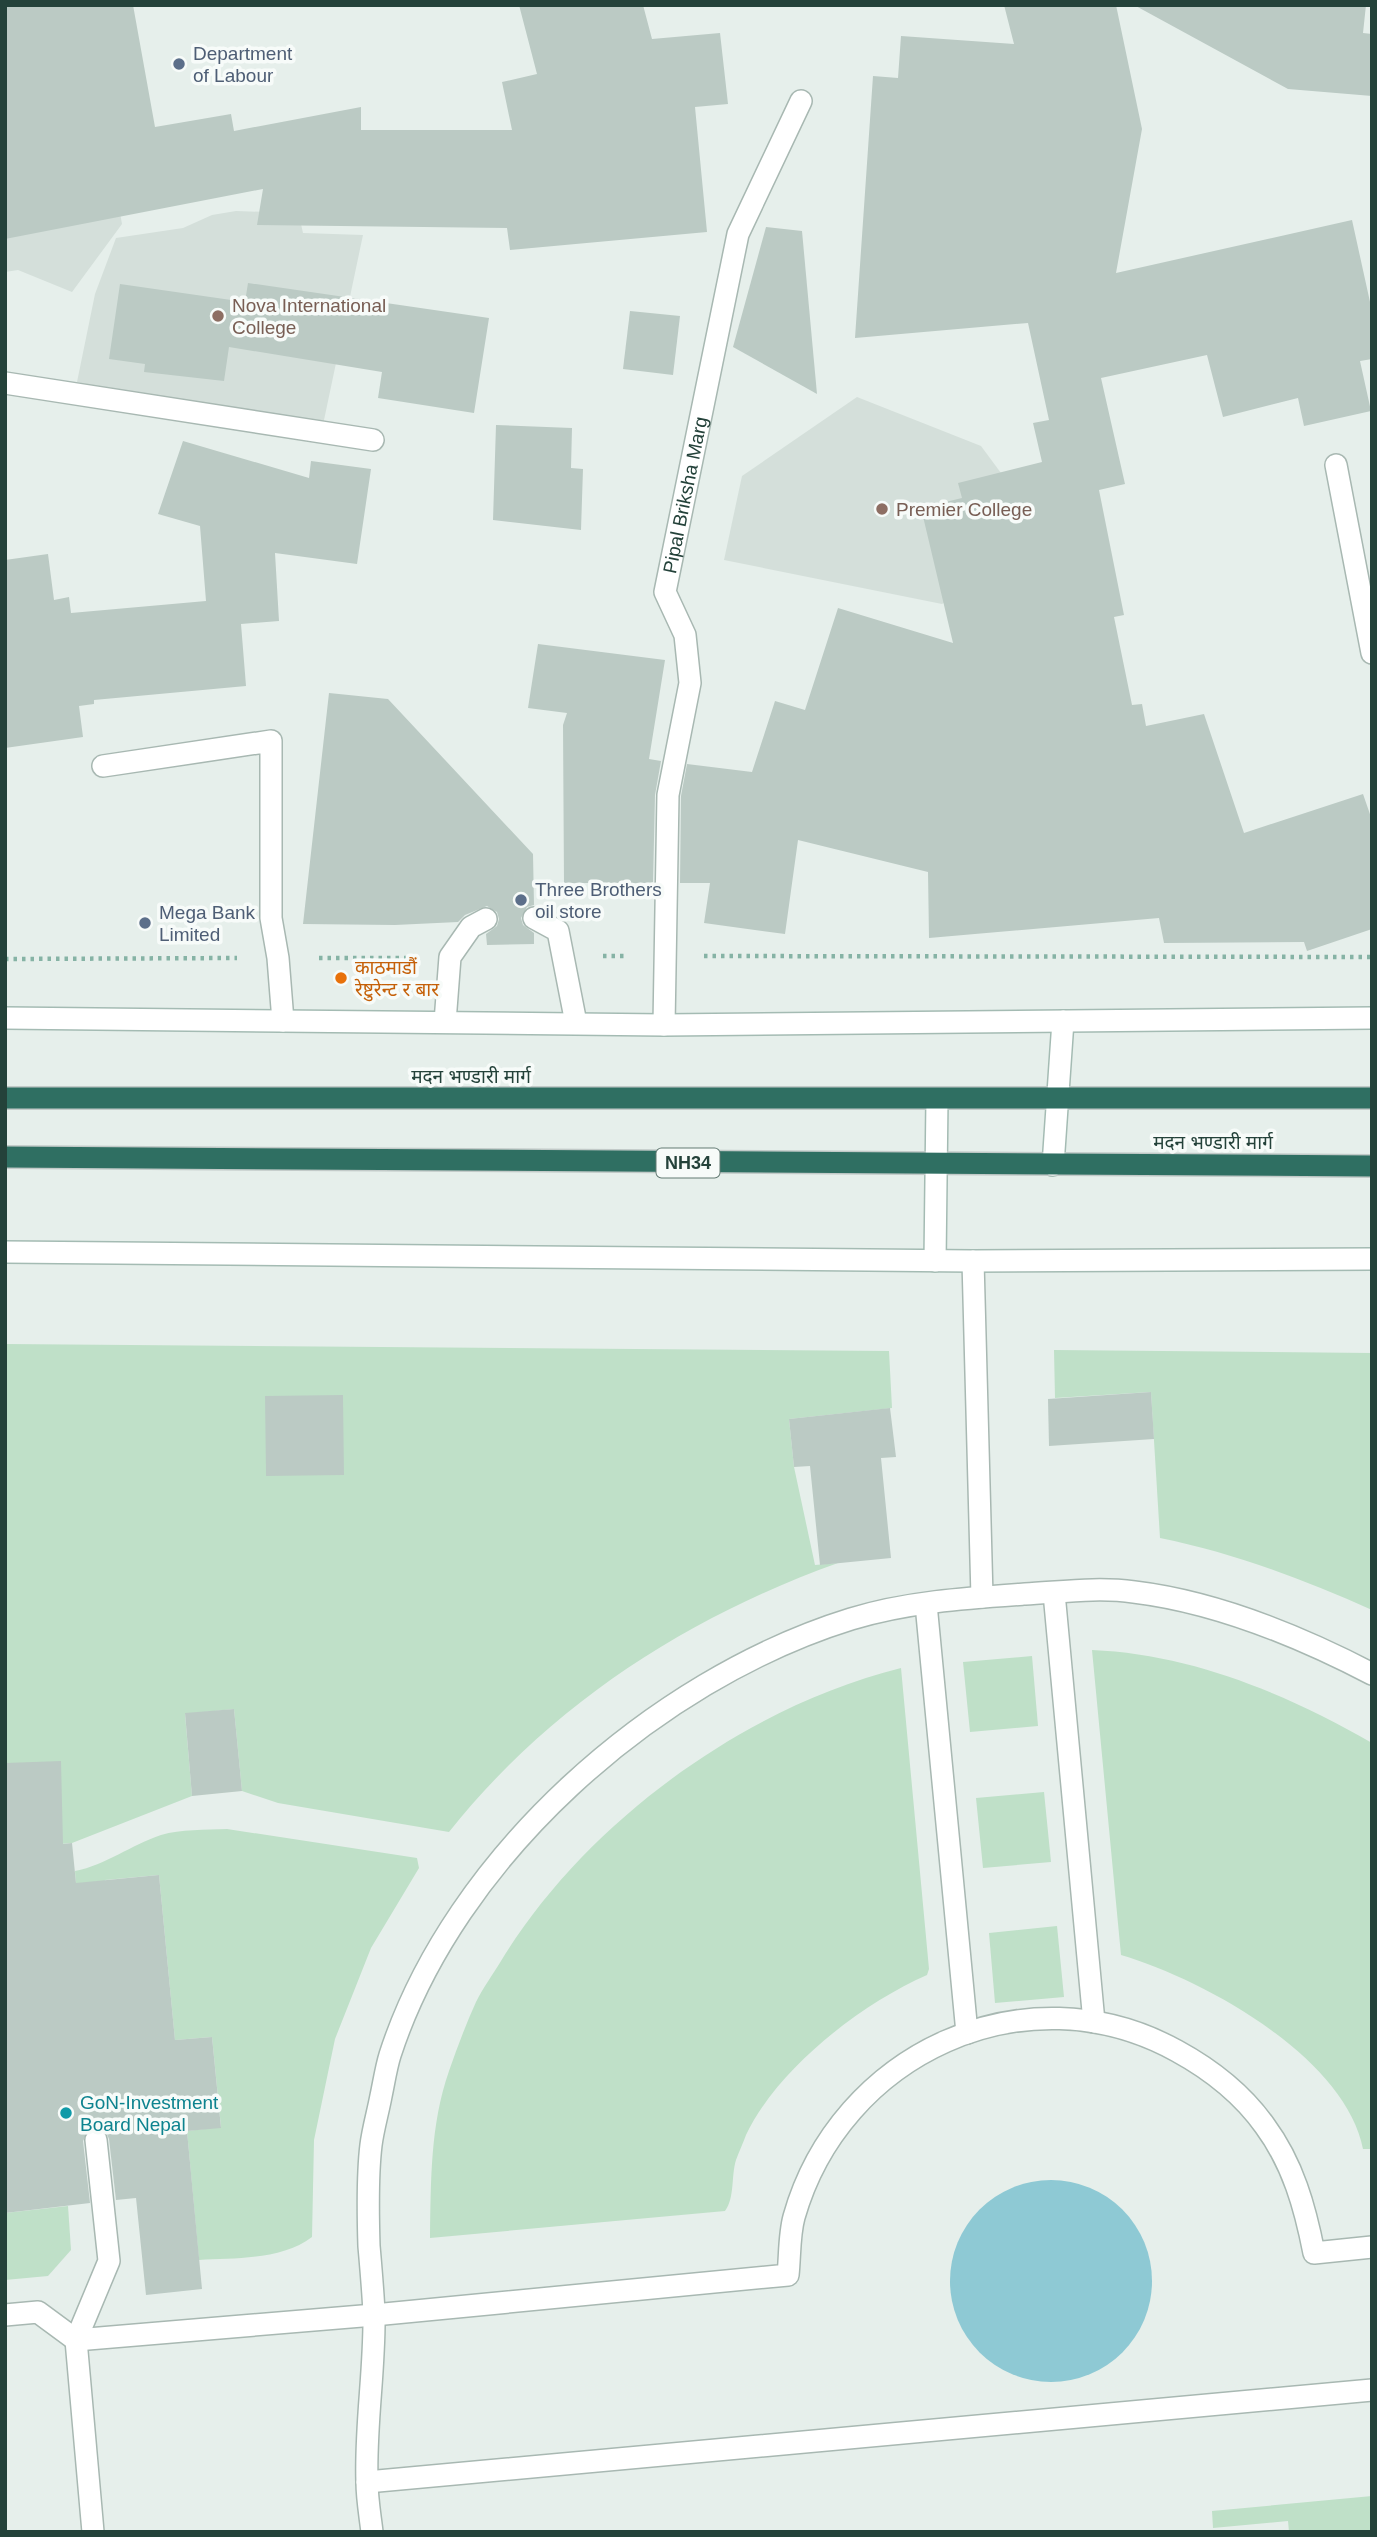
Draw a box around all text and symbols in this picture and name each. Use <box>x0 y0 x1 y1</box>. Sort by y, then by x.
place label: Department of Labour <box>193 43 293 86</box>
marker: Department of Labour <box>171 56 187 72</box>
place label: Nova International College <box>232 295 386 338</box>
marker: Nova International College <box>210 308 226 324</box>
street label: Pipal Briksha Marg <box>659 415 711 575</box>
place label: Premier College <box>896 499 1032 520</box>
marker: Premier College <box>874 501 890 517</box>
place label: Three Brothers oil store <box>535 879 662 922</box>
marker: Three Brothers oil store <box>513 892 529 908</box>
place label: Mega Bank Limited <box>159 902 256 945</box>
marker: Mega Bank Limited <box>137 915 153 931</box>
place label: काठमाडौं रेष्टुरेन्ट र बार <box>355 956 440 1002</box>
marker: काठमाडौं रेष्टुरेन्ट र बार <box>333 970 349 986</box>
street label: मदन भण्डारी मार्ग <box>411 1065 532 1087</box>
street label: मदन भण्डारी मार्ग <box>1153 1131 1274 1153</box>
road number: NH34 <box>656 1148 720 1178</box>
place label: GoN-Investment Board Nepal <box>80 2092 219 2135</box>
marker: GoN-Investment Board Nepal <box>58 2105 74 2121</box>

